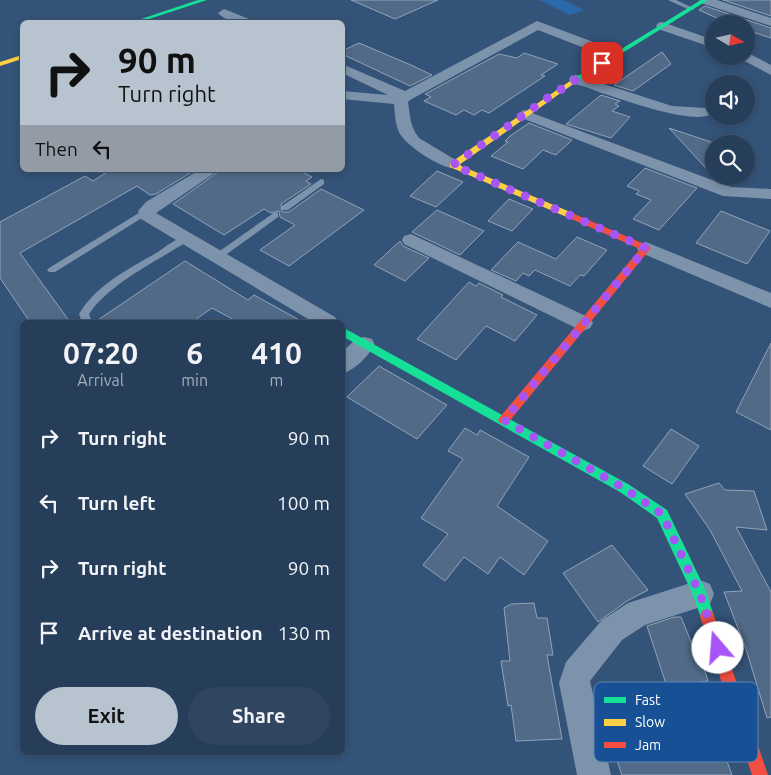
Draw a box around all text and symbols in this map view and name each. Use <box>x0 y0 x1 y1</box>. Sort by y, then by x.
north arrow <box>705 15 755 65</box>
map controls <box>705 15 755 185</box>
icon: right <box>35 40 100 105</box>
text: 90 m <box>118 40 196 80</box>
pin <box>581 42 623 84</box>
icon: arrive <box>588 49 616 77</box>
button: sound <box>705 75 755 125</box>
text: Turn right <box>118 81 216 106</box>
icon: left <box>88 135 116 163</box>
button: search <box>705 135 755 185</box>
text: Then <box>35 138 78 160</box>
text: 07:20 <box>63 336 138 370</box>
text: 6 <box>186 336 203 370</box>
text: 410 <box>251 336 302 370</box>
text: Arrival <box>77 371 124 389</box>
text: min <box>181 371 208 389</box>
text: m <box>270 371 283 389</box>
icon: right <box>35 424 63 452</box>
text: Turn right <box>78 427 166 449</box>
text: 90 m <box>288 427 330 449</box>
icon: left <box>35 489 63 517</box>
text: Turn left <box>78 492 156 514</box>
text: 100 m <box>277 492 330 514</box>
icon: right <box>35 554 63 582</box>
text: Turn right <box>78 557 166 579</box>
text: 90 m <box>288 557 330 579</box>
icon: arrive <box>35 619 63 647</box>
position arrow <box>691 621 743 673</box>
text: Arrive at destination <box>78 622 263 644</box>
text: 130 m <box>278 622 331 644</box>
legend <box>594 682 758 762</box>
button: Exit <box>35 687 178 745</box>
button: Share <box>188 687 330 745</box>
text: Fast <box>635 692 661 708</box>
text: Slow <box>635 714 665 730</box>
text: Jam <box>635 737 661 753</box>

